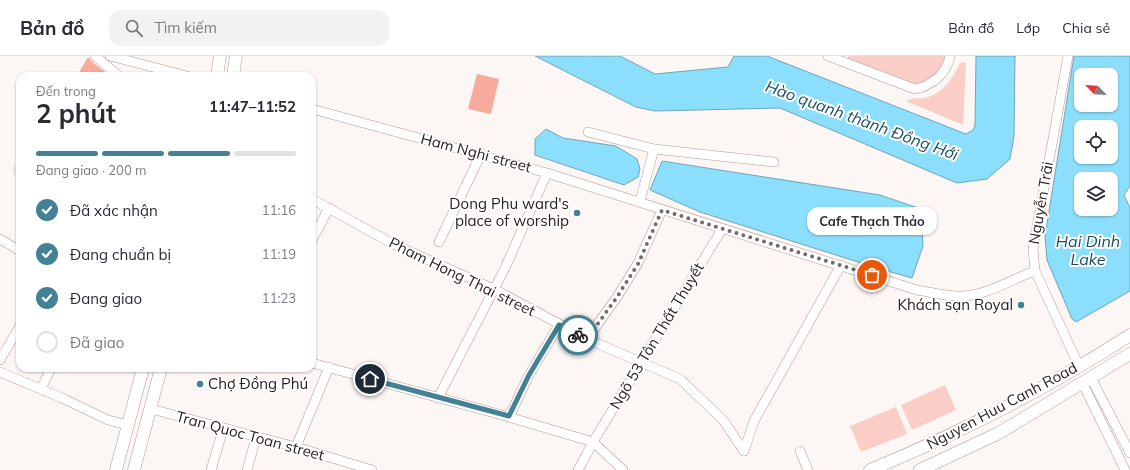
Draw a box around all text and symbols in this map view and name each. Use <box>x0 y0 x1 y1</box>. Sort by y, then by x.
search box <box>109 10 389 46</box>
text: Bản đồ <box>20 16 85 40</box>
icon: search <box>123 17 145 39</box>
text: Tìm kiếm <box>155 18 217 37</box>
text: Bản đồ <box>948 19 994 37</box>
text: Lớp <box>1016 19 1040 37</box>
text: Chia sẻ <box>1062 19 1110 37</box>
north arrow <box>1074 68 1118 112</box>
map controls <box>1074 68 1118 216</box>
water label: Hào quanh thành Đồng Hới <box>763 76 961 164</box>
text: Đến trong <box>36 83 96 99</box>
text: 2 phút <box>36 97 116 130</box>
text: 11:47–11:52 <box>209 97 296 116</box>
button: locate <box>1074 120 1118 164</box>
street label: Ham Nghi street <box>419 129 533 176</box>
street label: Nguyễn Trãi <box>1024 160 1057 246</box>
text: Đang giao · 200 m <box>36 162 147 178</box>
button: layers <box>1074 172 1118 216</box>
place label: Dong Phu ward's place of worship <box>449 194 569 230</box>
icon: check <box>36 199 58 221</box>
text: Đã xác nhận <box>70 201 158 220</box>
text: 11:16 <box>262 202 296 218</box>
callout: Cafe Thạch Thảo <box>807 207 937 235</box>
marker: Dong Phu ward's place of worship <box>572 208 582 218</box>
text: Cafe Thạch Thảo <box>819 213 925 229</box>
water label: Hai Dinh Lake <box>1056 231 1120 269</box>
street label: Pham Hong Thai street <box>386 233 538 320</box>
icon: check <box>36 243 58 265</box>
text: Đang chuẩn bị <box>70 245 171 264</box>
text: 11:19 <box>262 246 296 262</box>
pin <box>855 258 889 292</box>
street label: Ngõ 53 Tôn Thất Thuyết <box>605 259 708 412</box>
icon: bag <box>861 264 883 286</box>
icon: check <box>36 287 58 309</box>
text: Đang giao <box>70 289 142 308</box>
text: 11:23 <box>262 290 296 306</box>
place label: Khách sạn Royal <box>897 295 1013 314</box>
marker: Khách sạn Royal <box>1016 300 1026 310</box>
courier <box>558 315 598 355</box>
icon: bike <box>567 324 589 346</box>
text: Đã giao <box>70 333 124 352</box>
street label: Nguyen Huu Canh Road <box>923 358 1080 453</box>
pin <box>353 362 387 396</box>
icon: home <box>359 368 381 390</box>
place label: Chợ Đồng Phú <box>208 374 308 393</box>
marker: Chợ Đồng Phú <box>195 379 205 389</box>
street label: Tran Quoc Toan street <box>174 407 326 464</box>

